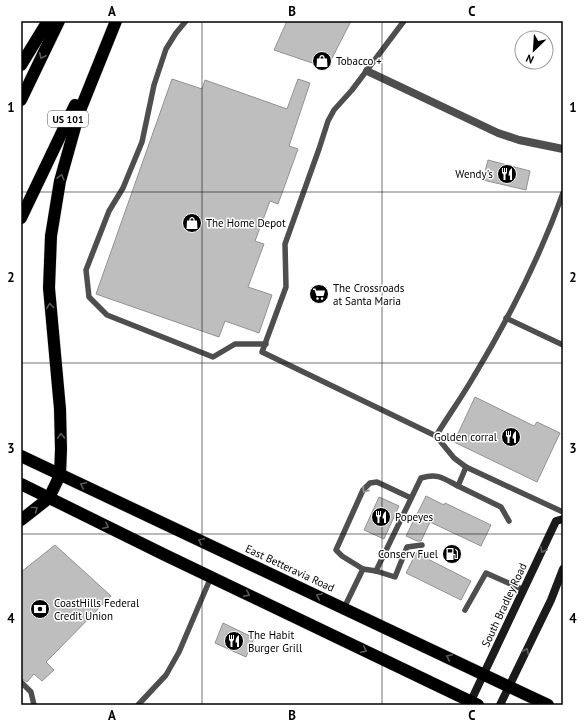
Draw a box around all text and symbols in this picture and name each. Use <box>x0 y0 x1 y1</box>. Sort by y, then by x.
text: A <box>108 3 116 20</box>
text: B <box>288 3 296 20</box>
text: C <box>468 3 476 20</box>
north arrow <box>514 30 554 70</box>
shop icon: Tobacco + <box>311 50 333 72</box>
text: N <box>524 51 536 67</box>
one-way arrow <box>39 52 47 60</box>
place label: Tobacco + <box>336 54 382 68</box>
text: 1 <box>7 99 15 116</box>
text: 1 <box>569 99 577 116</box>
road number: US 101 <box>48 111 88 127</box>
restaurant icon: Wendy's <box>496 163 518 185</box>
place label: Wendy's <box>455 167 493 181</box>
one-way arrow <box>56 174 65 181</box>
shop icon: The Home Depot <box>181 212 203 234</box>
place label: The Home Depot <box>206 216 286 230</box>
text: 2 <box>7 269 15 286</box>
text: 2 <box>569 269 577 286</box>
place label: The Crossroads at Santa Maria <box>333 281 405 308</box>
supermarket icon: The Crossroads at Santa Maria <box>308 283 330 305</box>
one-way arrow <box>46 303 55 309</box>
restaurant icon: Golden corral <box>500 426 522 448</box>
place label: Golden corral <box>434 430 498 444</box>
one-way arrow <box>57 433 65 439</box>
text: 3 <box>7 440 15 457</box>
text: 3 <box>569 440 577 457</box>
one-way arrow <box>80 482 88 490</box>
one-way arrow <box>363 485 370 492</box>
restaurant icon: Popeyes <box>370 506 392 528</box>
one-way arrow <box>31 507 38 514</box>
place label: Popeyes <box>395 510 434 524</box>
one-way arrow <box>102 521 109 529</box>
one-way arrow <box>198 538 206 546</box>
street label: East Betteravia Road <box>243 541 337 595</box>
fuel station icon: Conserv Fuel <box>441 543 463 565</box>
one-way arrow <box>540 546 548 553</box>
place label: Conserv Fuel <box>378 547 439 561</box>
street label: South Bradley Road <box>478 561 530 649</box>
one-way arrow <box>242 589 250 597</box>
one-way arrow <box>315 593 323 601</box>
place label: CoastHills Federal Credit Union <box>54 596 140 623</box>
bank icon: CoastHills Federal Credit Union <box>29 598 51 620</box>
text: 4 <box>7 610 15 627</box>
text: 4 <box>569 610 577 627</box>
place label: The Habit Burger Grill <box>248 628 303 655</box>
restaurant icon: The Habit Burger Grill <box>223 630 245 652</box>
one-way arrow <box>359 645 367 653</box>
one-way arrow <box>521 648 529 656</box>
one-way arrow <box>446 654 453 662</box>
text: A <box>108 707 116 724</box>
text: B <box>288 707 296 724</box>
text: C <box>468 707 476 724</box>

